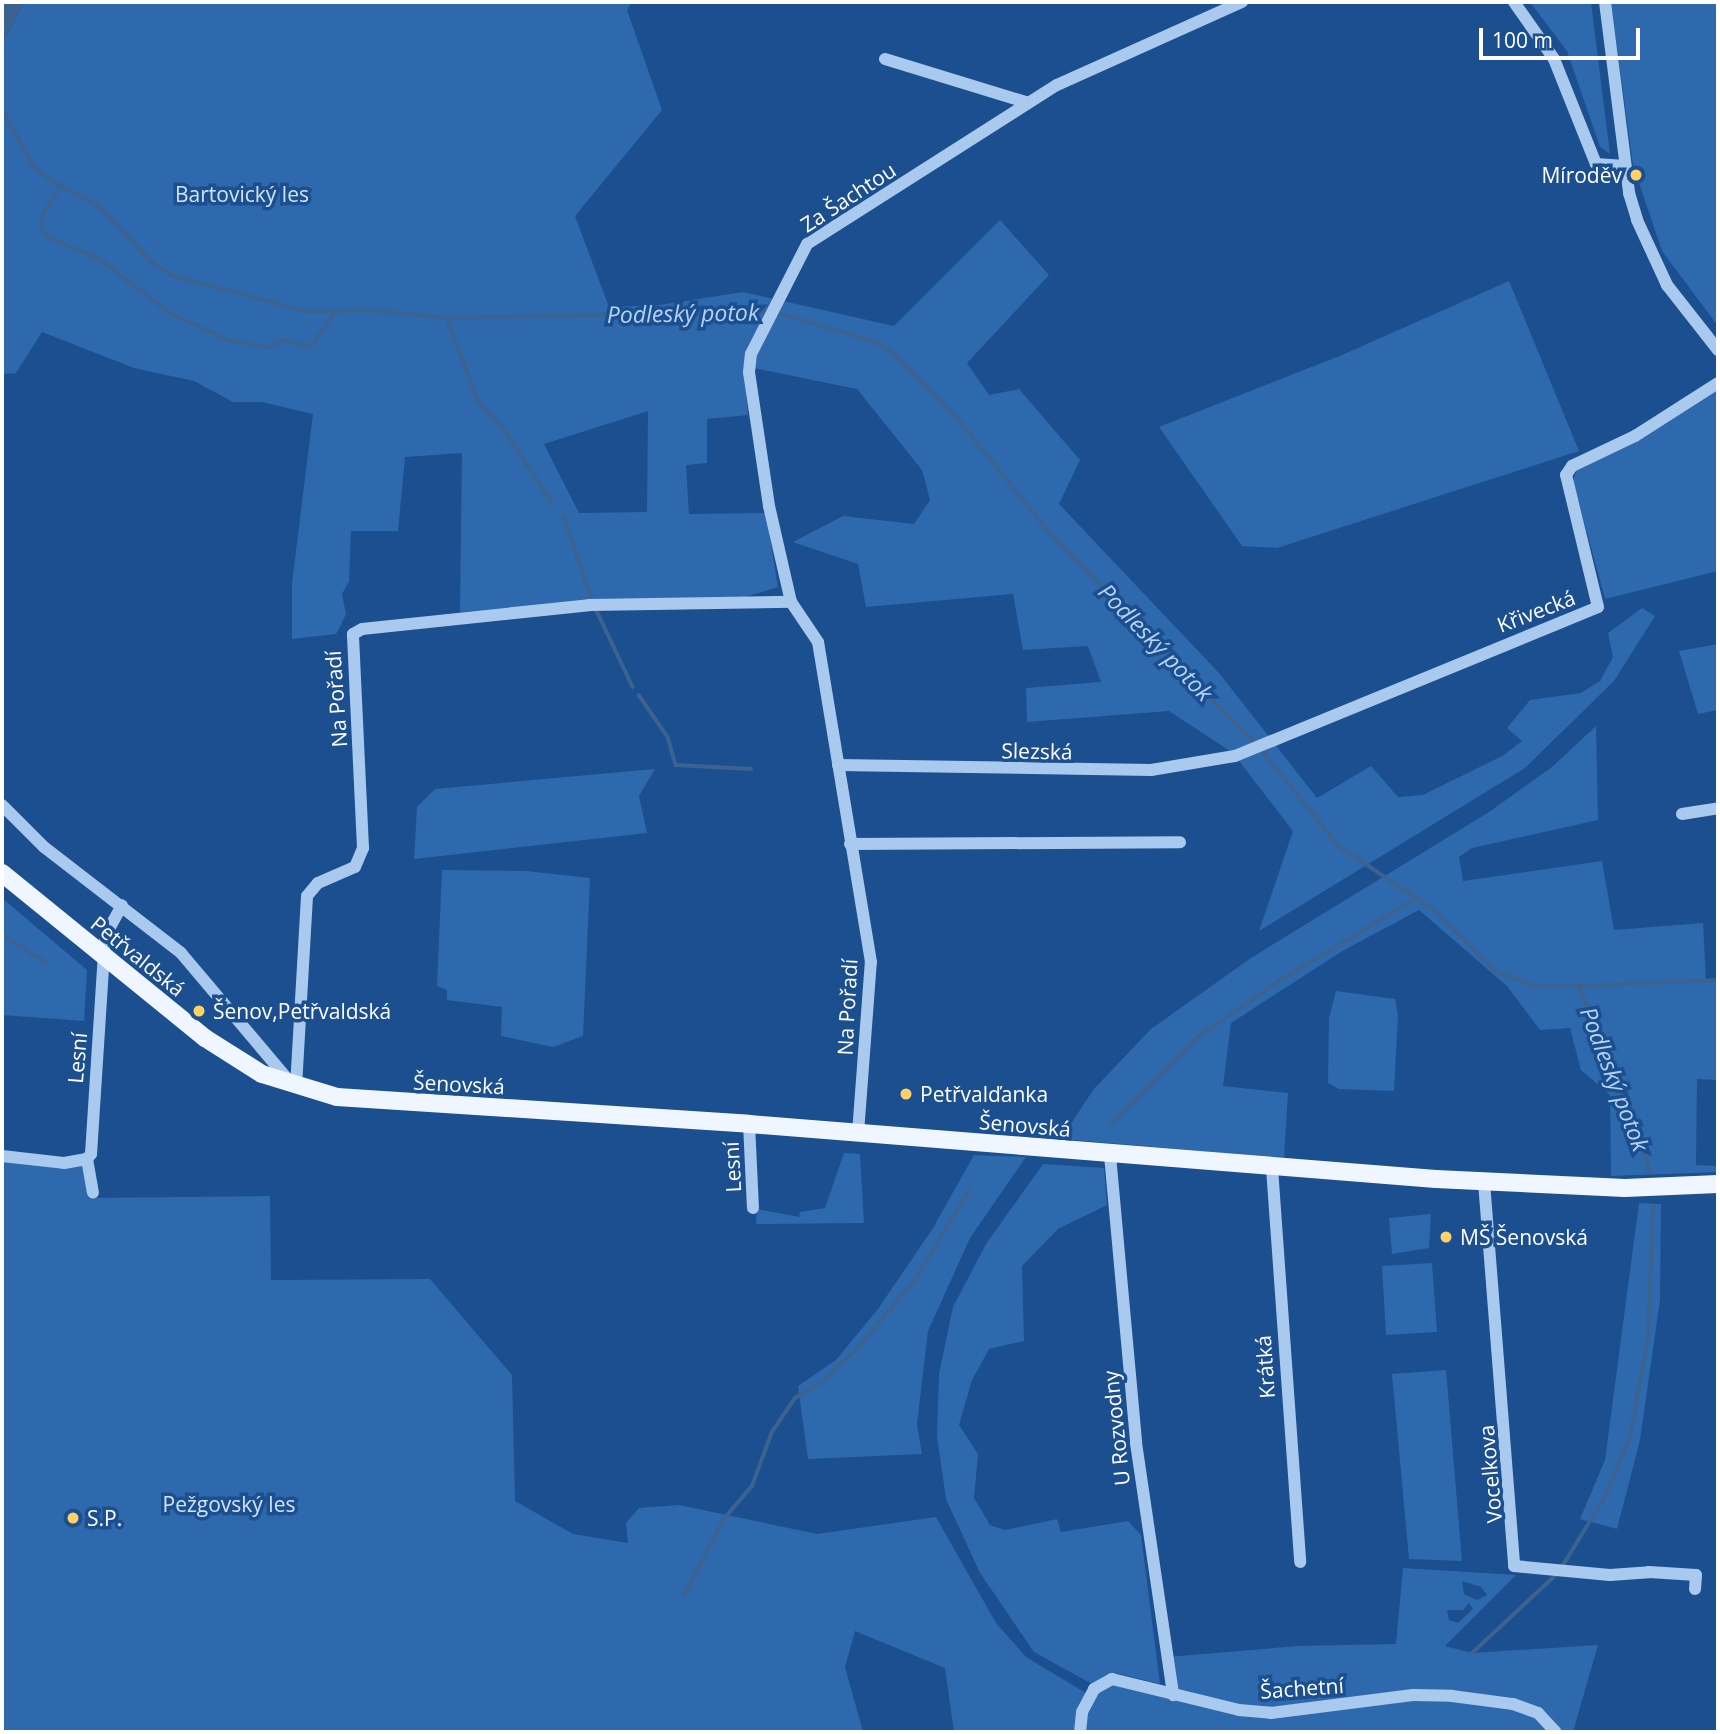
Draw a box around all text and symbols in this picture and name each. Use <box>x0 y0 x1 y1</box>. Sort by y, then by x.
scale bar <box>1482 14 1643 58</box>
text: 100 m <box>1492 26 1553 54</box>
street label: Za Šachtou <box>796 157 900 237</box>
place label: Míroděv <box>1541 162 1622 188</box>
marker: Míroděv <box>1628 167 1644 183</box>
park label: Bartovický les <box>175 181 309 207</box>
water label: Podleský potok <box>607 298 759 328</box>
water label: Podleský potok <box>1093 578 1219 706</box>
street label: Křivecká <box>1493 585 1579 637</box>
street label: Na Pořadí <box>320 650 352 748</box>
street label: Slezská <box>1001 738 1073 764</box>
street label: Petřvaldská <box>86 910 190 1002</box>
street label: Na Pořadí <box>832 958 862 1056</box>
place label: Šenov,Petřvaldská <box>213 998 391 1024</box>
marker: Šenov,Petřvaldská <box>191 1003 207 1019</box>
water label: Podleský potok <box>1575 1003 1655 1155</box>
street label: Lesní <box>62 1032 92 1084</box>
street label: Šenovská <box>412 1069 506 1099</box>
place label: Petřvalďanka <box>920 1081 1048 1107</box>
marker: Petřvalďanka <box>898 1086 914 1102</box>
street label: Šenovská <box>978 1108 1072 1142</box>
street label: Lesní <box>718 1141 746 1193</box>
place label: MŠ Šenovská <box>1460 1224 1588 1250</box>
marker: MŠ Šenovská <box>1438 1229 1454 1245</box>
street label: Krátká <box>1250 1335 1280 1399</box>
street label: U Rozvodny <box>1097 1369 1135 1487</box>
street label: Vocelkova <box>1473 1424 1507 1524</box>
park label: Pežgovský les <box>163 1491 295 1517</box>
place label: S.P. <box>87 1505 122 1531</box>
marker: S.P. <box>65 1510 81 1526</box>
street label: Šachetní <box>1259 1673 1345 1703</box>

